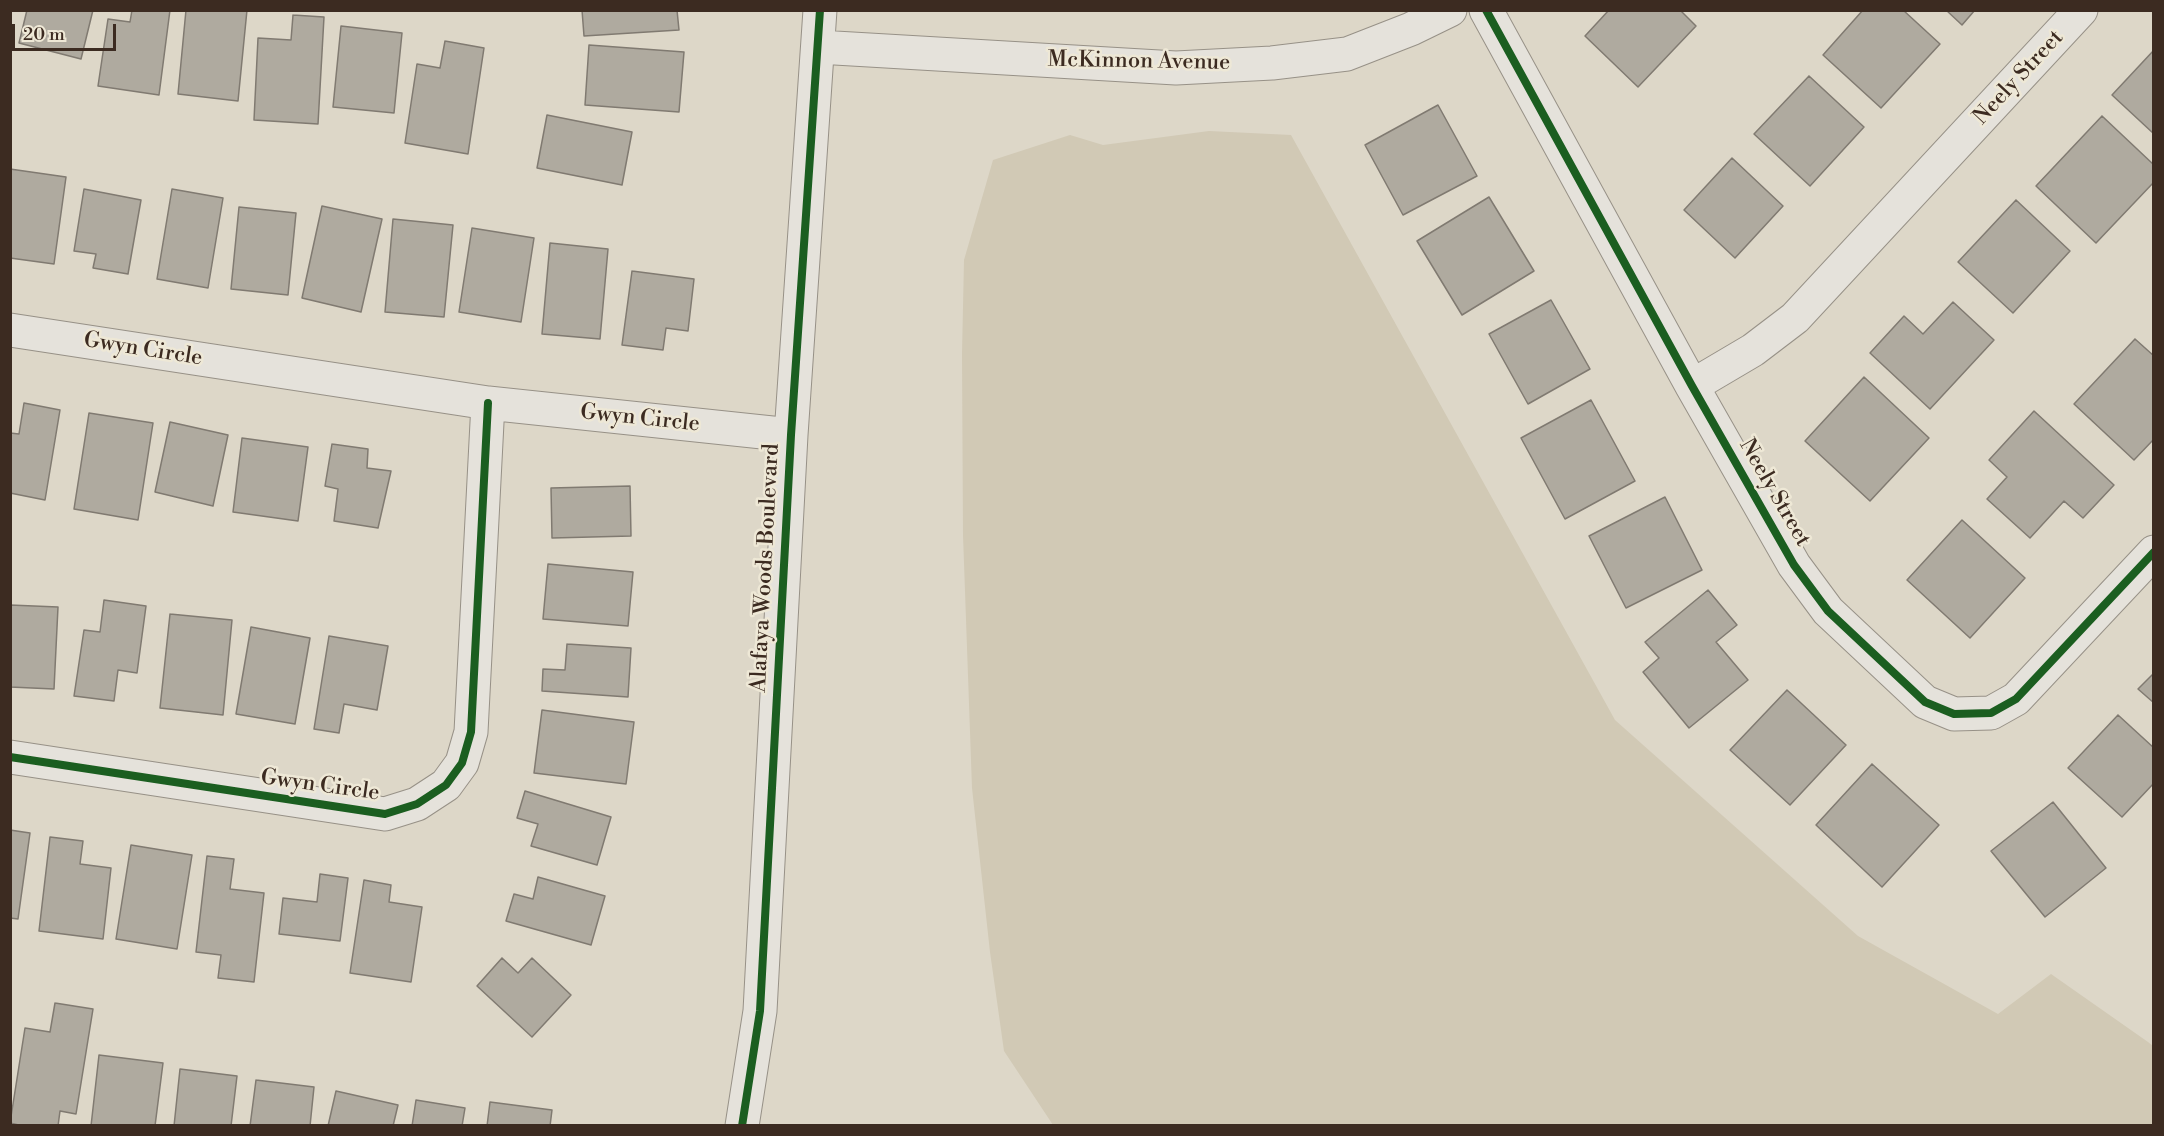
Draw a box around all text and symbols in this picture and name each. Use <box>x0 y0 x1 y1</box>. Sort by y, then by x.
scale bar <box>15 12 118 50</box>
text: 20 m <box>23 23 65 46</box>
street label: Neely Street <box>1968 25 2070 131</box>
street label: McKinnon Avenue <box>1047 47 1231 77</box>
street label: Gwyn Circle <box>82 328 204 372</box>
street label: Gwyn Circle <box>579 400 701 438</box>
street label: Neely Street <box>1733 434 1815 552</box>
street label: Alafaya Woods Boulevard <box>746 443 786 693</box>
street label: Gwyn Circle <box>259 765 381 807</box>

